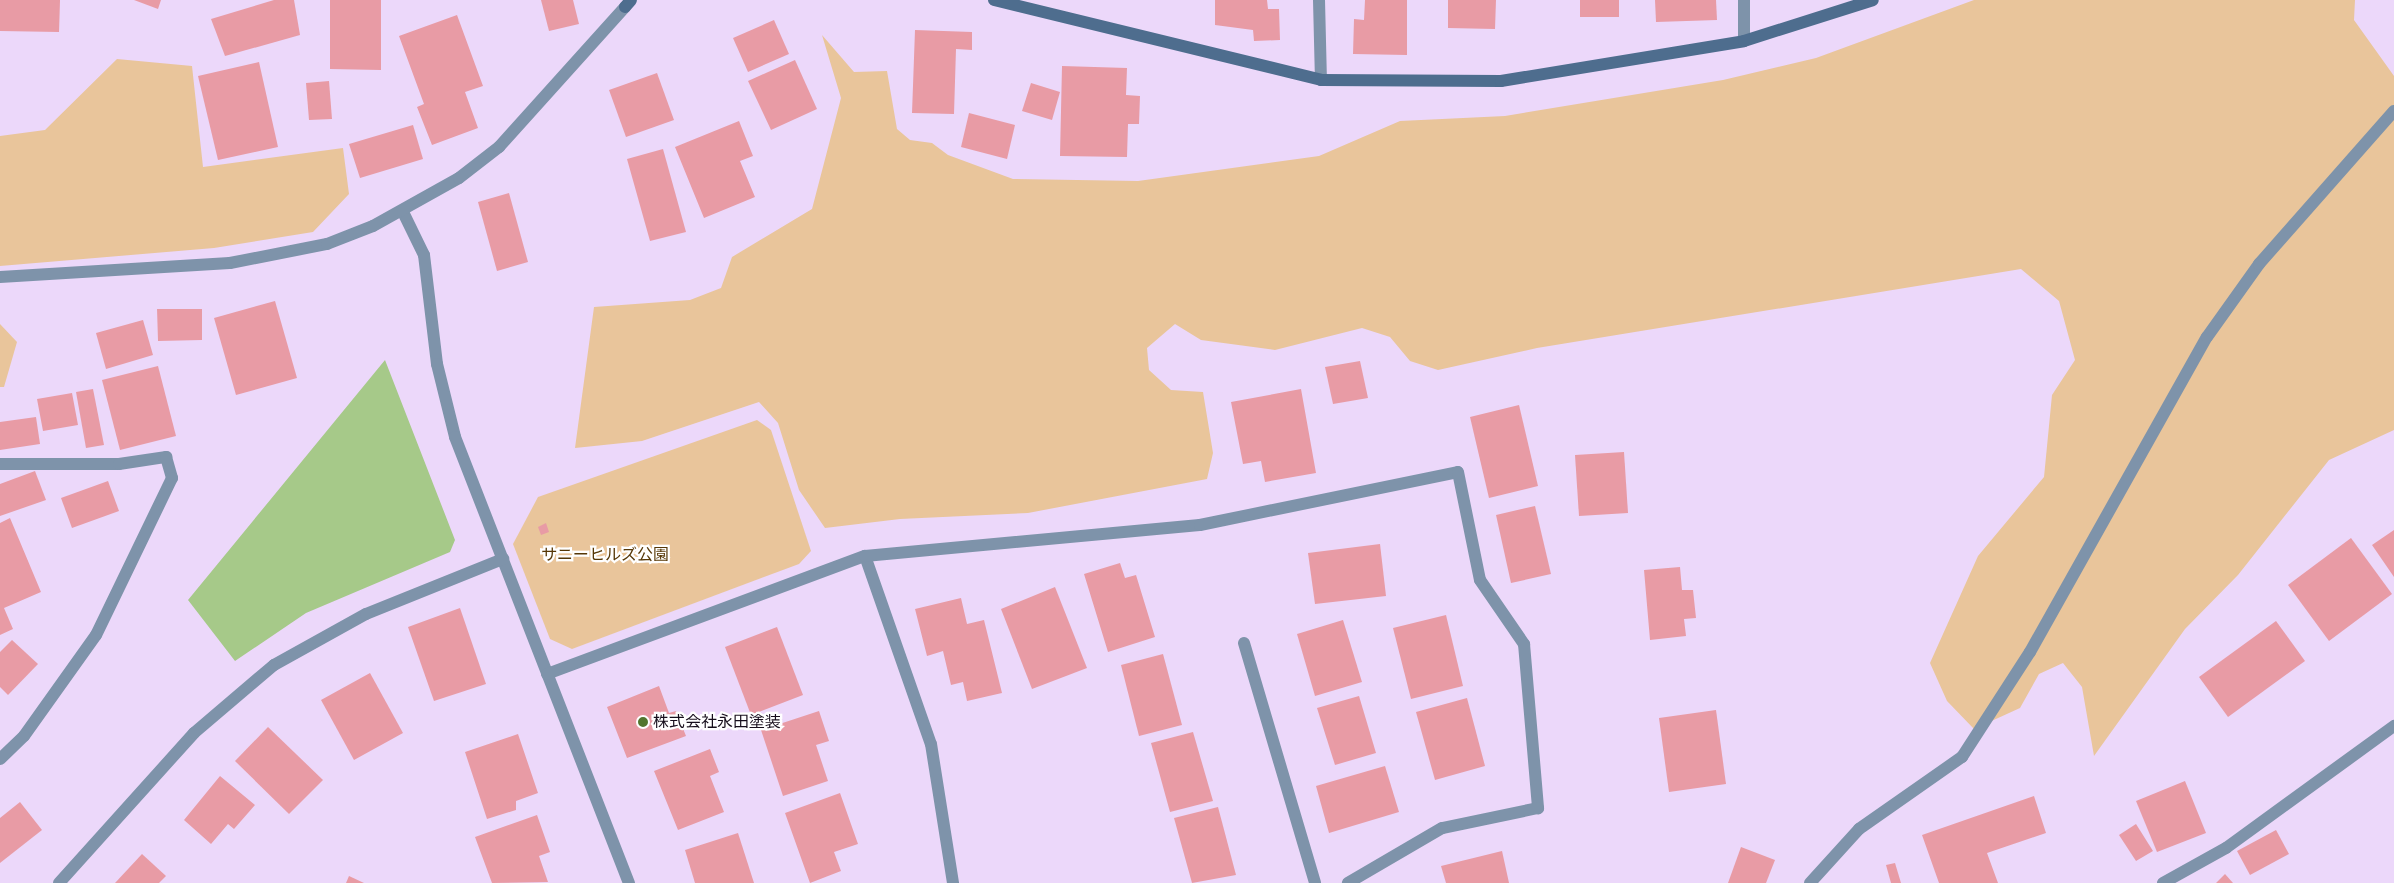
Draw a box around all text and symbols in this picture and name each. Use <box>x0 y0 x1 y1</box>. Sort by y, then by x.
park label: サニーヒルズ公園 <box>541 545 669 565</box>
place label: 株式会社永田塗装 <box>653 712 781 732</box>
marker: 株式会社永田塗装 <box>637 716 649 728</box>

